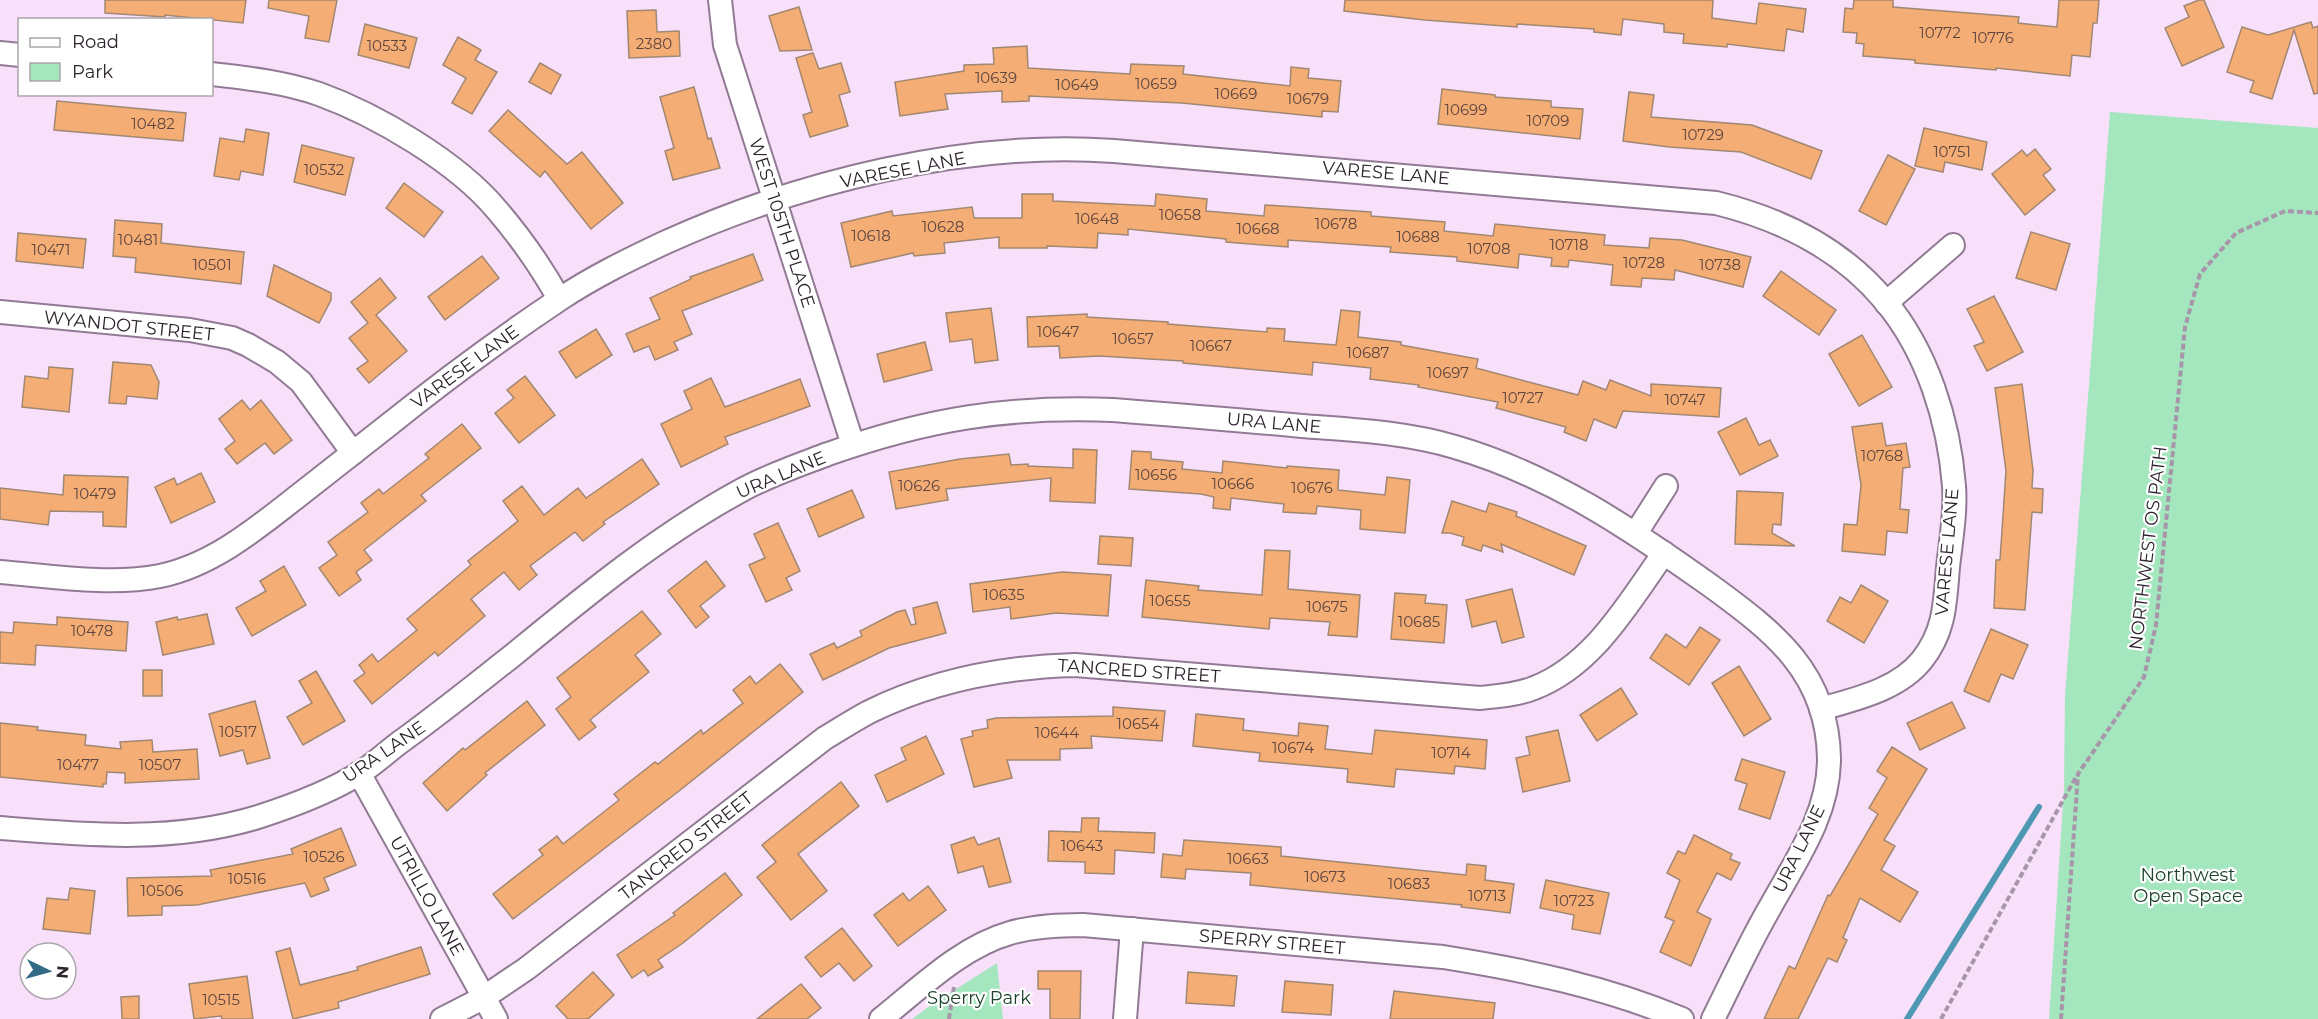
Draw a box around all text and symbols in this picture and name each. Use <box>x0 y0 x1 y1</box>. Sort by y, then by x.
legend <box>18 18 213 96</box>
house number: 10772 <box>1919 23 1961 42</box>
house number: 10776 <box>1972 28 2014 47</box>
text: Road <box>72 31 119 53</box>
house number: 2380 <box>636 34 672 53</box>
house number: 10533 <box>367 36 407 55</box>
text: Park <box>72 61 113 83</box>
house number: 10639 <box>975 68 1017 87</box>
house number: 10659 <box>1135 74 1177 93</box>
house number: 10649 <box>1055 75 1099 94</box>
house number: 10669 <box>1215 84 1257 103</box>
house number: 10679 <box>1287 89 1329 108</box>
house number: 10699 <box>1445 100 1487 119</box>
house number: 10709 <box>1527 111 1569 130</box>
house number: 10482 <box>131 114 175 133</box>
house number: 10729 <box>1682 125 1724 144</box>
street label: WEST 105TH PLACE <box>744 136 820 310</box>
house number: 10751 <box>1933 142 1971 161</box>
street label: VARESE LANE <box>838 147 968 193</box>
street label: VARESE LANE <box>1321 156 1451 190</box>
house number: 10532 <box>304 160 344 179</box>
house number: 10658 <box>1159 205 1201 224</box>
house number: 10648 <box>1075 209 1119 228</box>
house number: 10678 <box>1315 214 1357 233</box>
house number: 10628 <box>922 217 964 236</box>
house number: 10668 <box>1236 219 1280 238</box>
house number: 10618 <box>851 226 891 245</box>
house number: 10688 <box>1396 227 1440 246</box>
house number: 10481 <box>118 230 158 249</box>
house number: 10718 <box>1549 235 1589 254</box>
house number: 10708 <box>1467 239 1511 258</box>
house number: 10471 <box>32 240 70 259</box>
house number: 10728 <box>1623 253 1665 272</box>
house number: 10501 <box>192 255 232 274</box>
house number: 10738 <box>1699 255 1741 274</box>
street label: WYANDOT STREET <box>43 306 216 346</box>
street label: VARESE LANE <box>407 321 523 413</box>
house number: 10647 <box>1037 322 1079 341</box>
house number: 10657 <box>1112 329 1154 348</box>
house number: 10667 <box>1190 336 1232 355</box>
house number: 10687 <box>1347 343 1390 362</box>
house number: 10697 <box>1427 363 1469 382</box>
house number: 10727 <box>1502 388 1544 407</box>
house number: 10747 <box>1664 390 1706 409</box>
street label: URA LANE <box>1226 408 1322 438</box>
street label: NORTHWEST OS PATH <box>2125 445 2171 651</box>
street label: URA LANE <box>733 446 829 504</box>
house number: 10768 <box>1861 446 1903 465</box>
house number: 10656 <box>1135 465 1177 484</box>
house number: 10666 <box>1212 474 1254 493</box>
house number: 10626 <box>898 476 940 495</box>
house number: 10676 <box>1291 478 1333 497</box>
house number: 10479 <box>74 484 116 503</box>
street label: VARESE LANE <box>1930 487 1964 617</box>
house number: 10635 <box>983 585 1025 604</box>
house number: 10655 <box>1149 591 1191 610</box>
house number: 10675 <box>1306 597 1348 616</box>
house number: 10685 <box>1398 612 1440 631</box>
house number: 10478 <box>71 621 113 640</box>
street label: TANCRED STREET <box>1057 654 1222 688</box>
house number: 10654 <box>1117 714 1160 733</box>
street label: URA LANE <box>338 716 430 788</box>
house number: 10517 <box>219 722 257 741</box>
house number: 10644 <box>1035 723 1079 742</box>
house number: 10674 <box>1272 738 1314 757</box>
house number: 10714 <box>1431 743 1471 762</box>
house number: 10477 <box>57 755 99 774</box>
house number: 10507 <box>139 755 181 774</box>
street label: TANCRED STREET <box>615 787 758 905</box>
street label: URA LANE <box>1768 801 1830 897</box>
street label: UTRILLO LANE <box>385 832 469 960</box>
house number: 10643 <box>1061 836 1103 855</box>
house number: 10526 <box>303 847 345 866</box>
house number: 10663 <box>1227 849 1269 868</box>
park label: Northwest Open Space <box>2133 864 2243 907</box>
house number: 10673 <box>1304 867 1346 886</box>
house number: 10516 <box>228 869 266 888</box>
house number: 10683 <box>1388 874 1430 893</box>
house number: 10506 <box>141 881 183 900</box>
house number: 10713 <box>1468 886 1506 905</box>
house number: 10723 <box>1553 891 1595 910</box>
street label: SPERRY STREET <box>1198 925 1347 959</box>
north arrow <box>18 941 78 1001</box>
text: N <box>52 965 72 980</box>
park label: Sperry Park <box>927 987 1031 1009</box>
house number: 10515 <box>202 990 240 1009</box>

